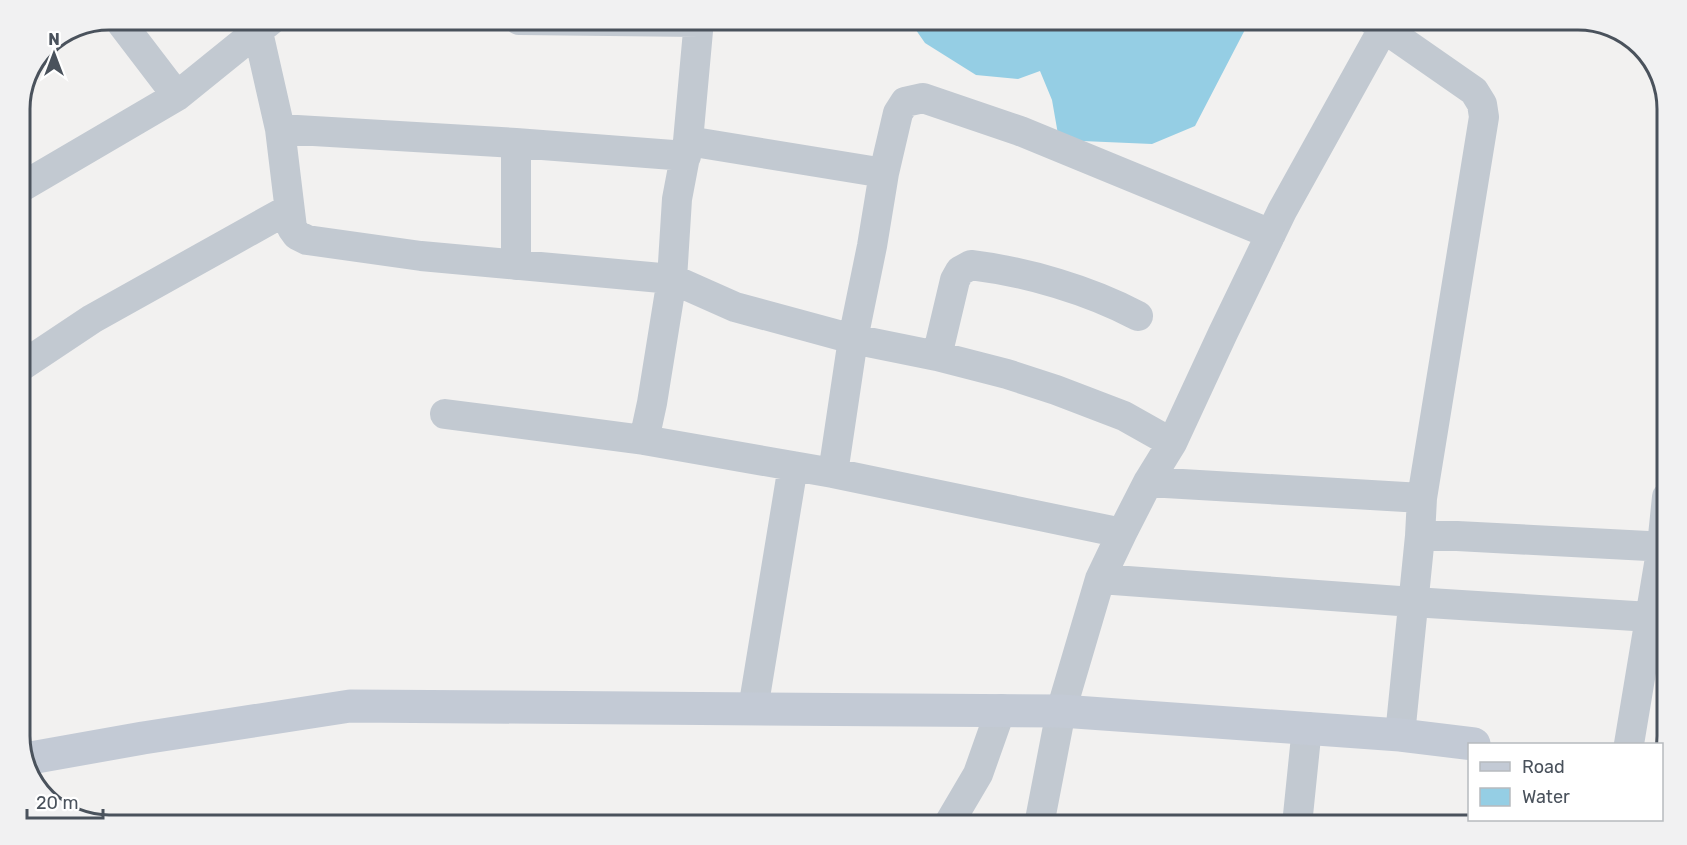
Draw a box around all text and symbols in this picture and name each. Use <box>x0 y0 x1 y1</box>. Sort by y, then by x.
north arrow <box>24 24 84 84</box>
text: N <box>48 30 60 49</box>
legend <box>1468 743 1663 821</box>
text: Road <box>1522 756 1565 778</box>
scale bar <box>27 782 104 820</box>
text: Water <box>1522 786 1570 808</box>
text: 20 m <box>36 792 78 814</box>

